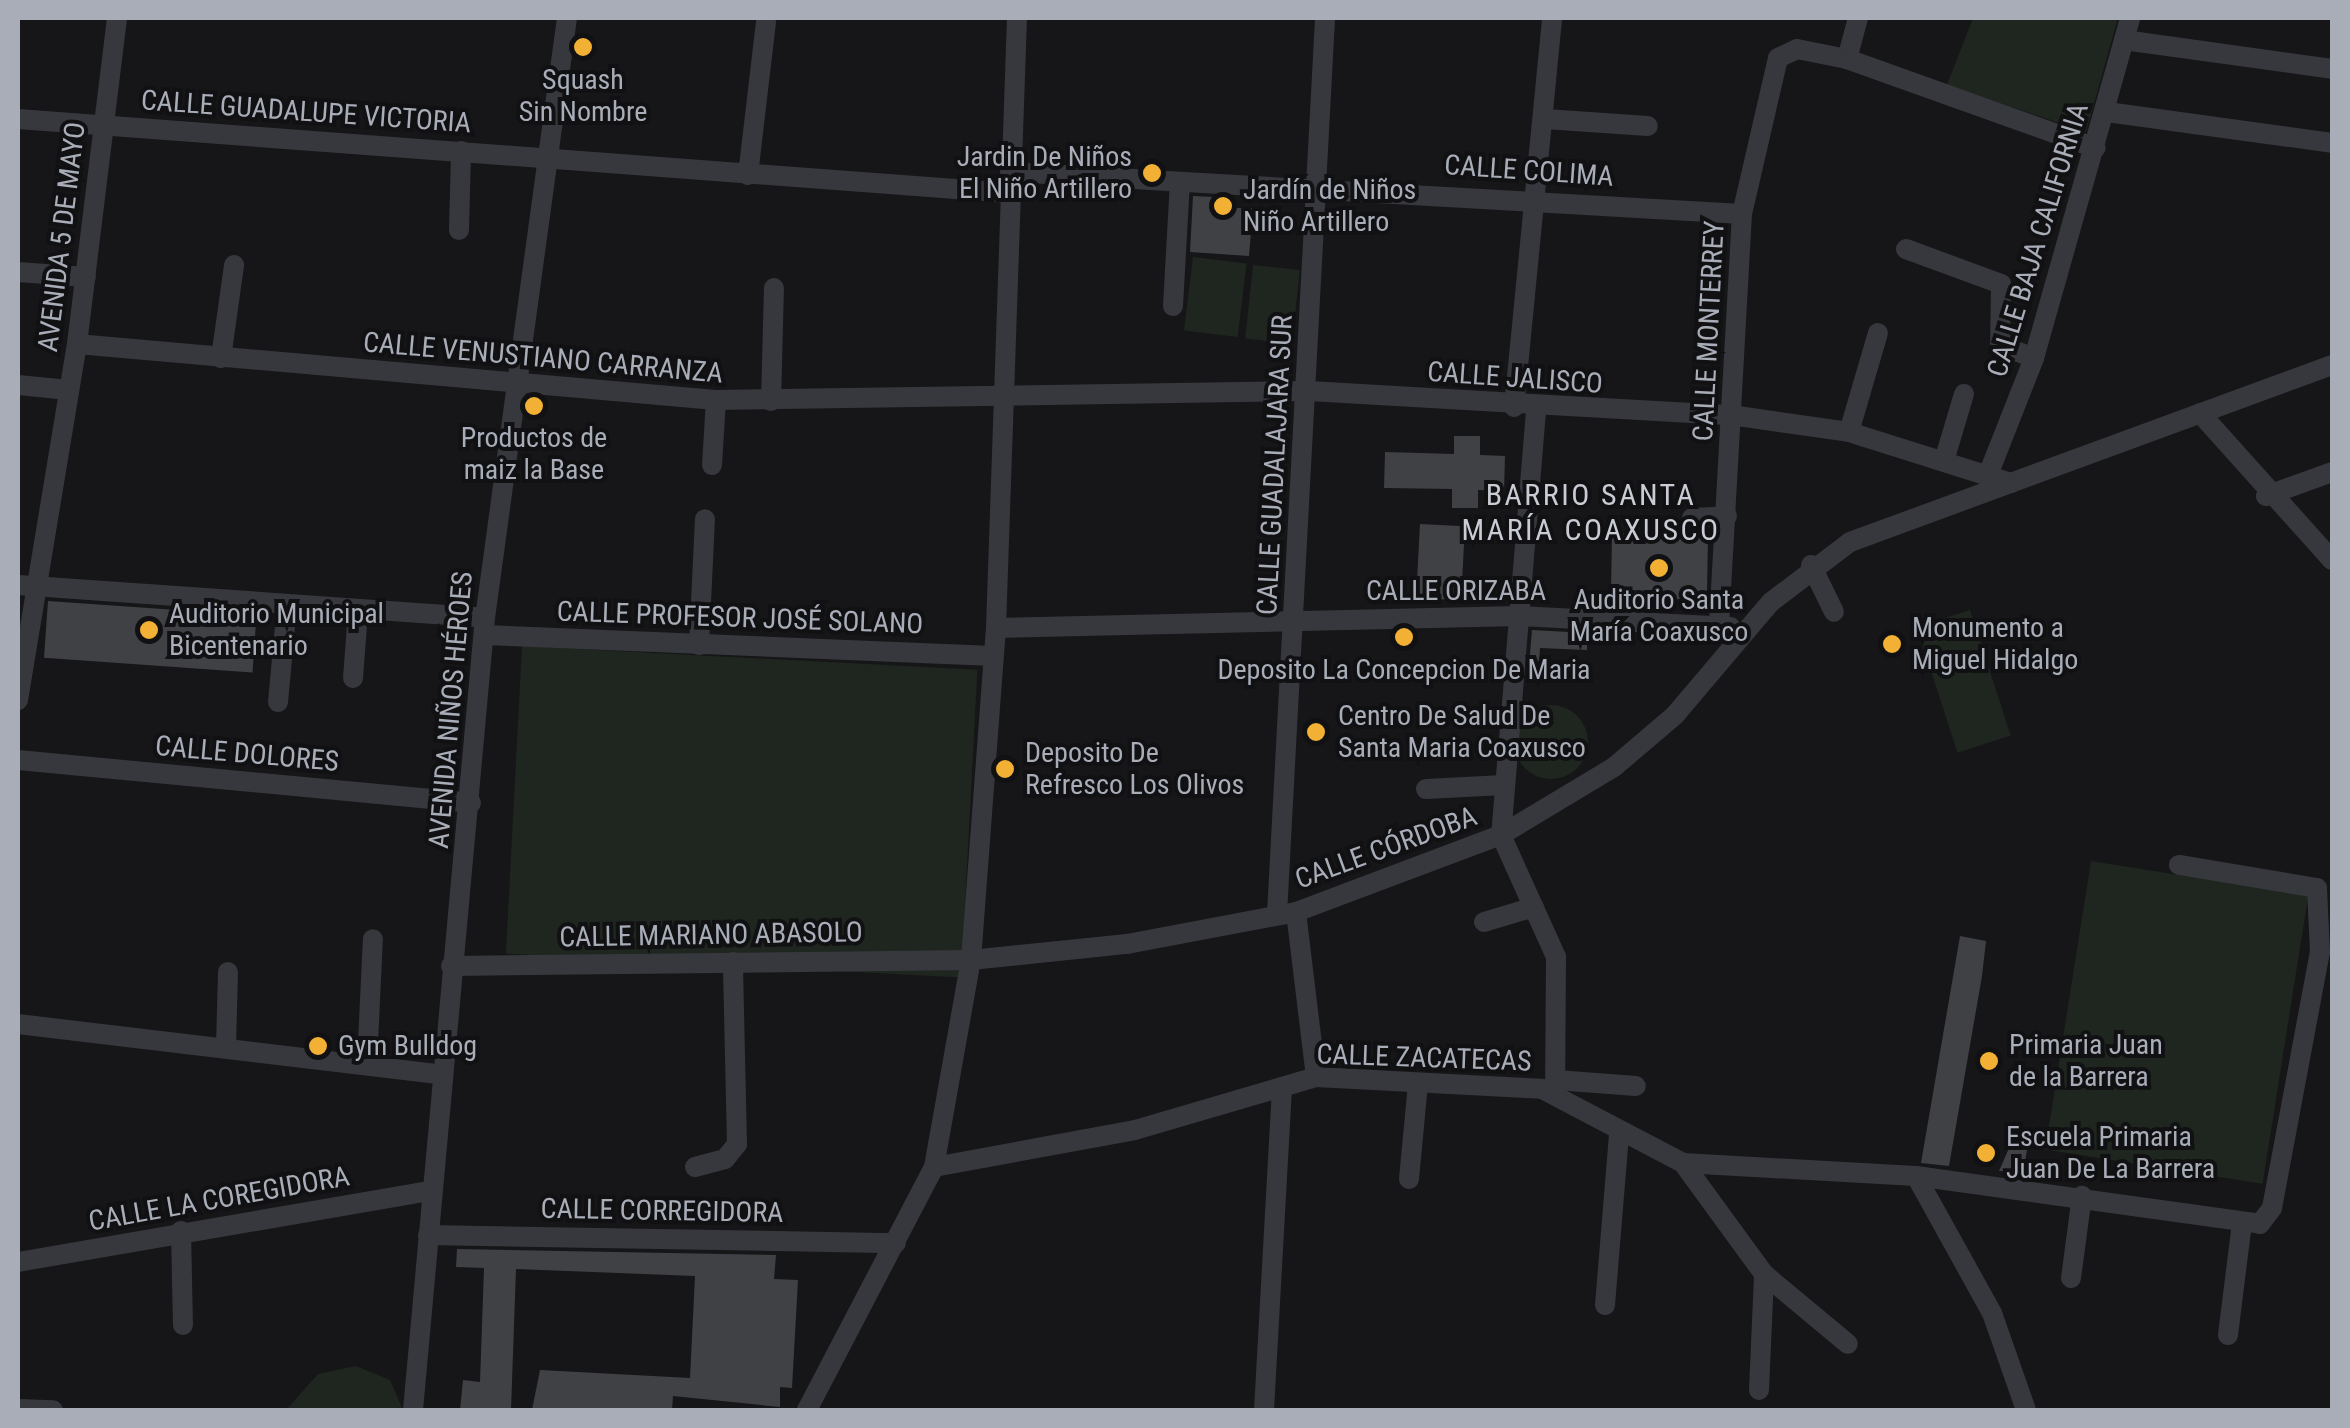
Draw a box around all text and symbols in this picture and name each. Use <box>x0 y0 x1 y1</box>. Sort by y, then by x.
marker: Squash Sin Nombre <box>572 36 594 58</box>
place label: Squash Sin Nombre <box>519 63 647 129</box>
street label: CALLE GUADALUPE VICTORIA <box>140 84 472 140</box>
street label: CALLE BAJA CALIFORNIA <box>1980 99 2096 381</box>
street label: AVENIDA 5 DE MAYO <box>31 120 93 354</box>
place label: Jardin De Niños El Niño Artillero <box>957 140 1132 206</box>
street label: CALLE COLIMA <box>1443 148 1615 194</box>
marker: Jardin De Niños El Niño Artillero <box>1141 162 1163 184</box>
place label: Jardín de Niños Niño Artillero <box>1243 173 1416 239</box>
marker: Jardín de Niños Niño Artillero <box>1212 195 1234 217</box>
street label: CALLE MONTERREY <box>1686 220 1732 442</box>
street label: CALLE GUADALAJARA SUR <box>1250 314 1300 616</box>
street label: CALLE VENUSTIANO CARRANZA <box>362 326 724 390</box>
street label: CALLE JALISCO <box>1426 355 1604 401</box>
marker: Productos de maiz la Base <box>523 395 545 417</box>
place label: Productos de maiz la Base <box>461 421 607 487</box>
district label: BARRIO SANTA MARÍA COAXUSCO <box>1461 477 1721 548</box>
marker: Auditorio Santa María Coaxusco <box>1648 557 1670 579</box>
street label: AVENIDA NIÑOS HÉROES <box>422 570 480 850</box>
street label: CALLE ORIZABA <box>1366 574 1546 608</box>
place label: Auditorio Santa María Coaxusco <box>1570 583 1748 649</box>
street label: CALLE PROFESOR JOSÉ SOLANO <box>556 595 924 641</box>
place label: Auditorio Municipal Bicentenario <box>169 597 384 663</box>
place label: Monumento a Miguel Hidalgo <box>1912 611 2078 677</box>
marker: Auditorio Municipal Bicentenario <box>138 619 160 641</box>
marker: Deposito La Concepcion De Maria <box>1393 626 1415 648</box>
marker: Monumento a Miguel Hidalgo <box>1881 633 1903 655</box>
place label: Deposito La Concepcion De Maria <box>1217 653 1591 687</box>
place label: Centro De Salud De Santa Maria Coaxusco <box>1338 699 1586 765</box>
marker: Centro De Salud De Santa Maria Coaxusco <box>1303 719 1329 745</box>
street label: CALLE DOLORES <box>154 729 340 779</box>
place label: Deposito De Refresco Los Olivos <box>1025 736 1244 802</box>
marker: Deposito De Refresco Los Olivos <box>994 758 1016 780</box>
street label: CALLE CÓRDOBA <box>1291 800 1481 896</box>
street label: CALLE MARIANO ABASOLO <box>559 916 863 954</box>
place label: Primaria Juan de la Barrera <box>2009 1028 2163 1094</box>
place label: Gym Bulldog <box>338 1029 477 1063</box>
marker: Gym Bulldog <box>307 1035 329 1057</box>
street label: CALLE ZACATECAS <box>1316 1037 1532 1079</box>
marker: Primaria Juan de la Barrera <box>1978 1050 2000 1072</box>
place label: Escuela Primaria Juan De La Barrera <box>2006 1120 2215 1186</box>
marker: Escuela Primaria Juan De La Barrera <box>1975 1142 1997 1164</box>
street label: CALLE LA COREGIDORA <box>86 1160 352 1238</box>
street label: CALLE CORREGIDORA <box>540 1192 784 1230</box>

